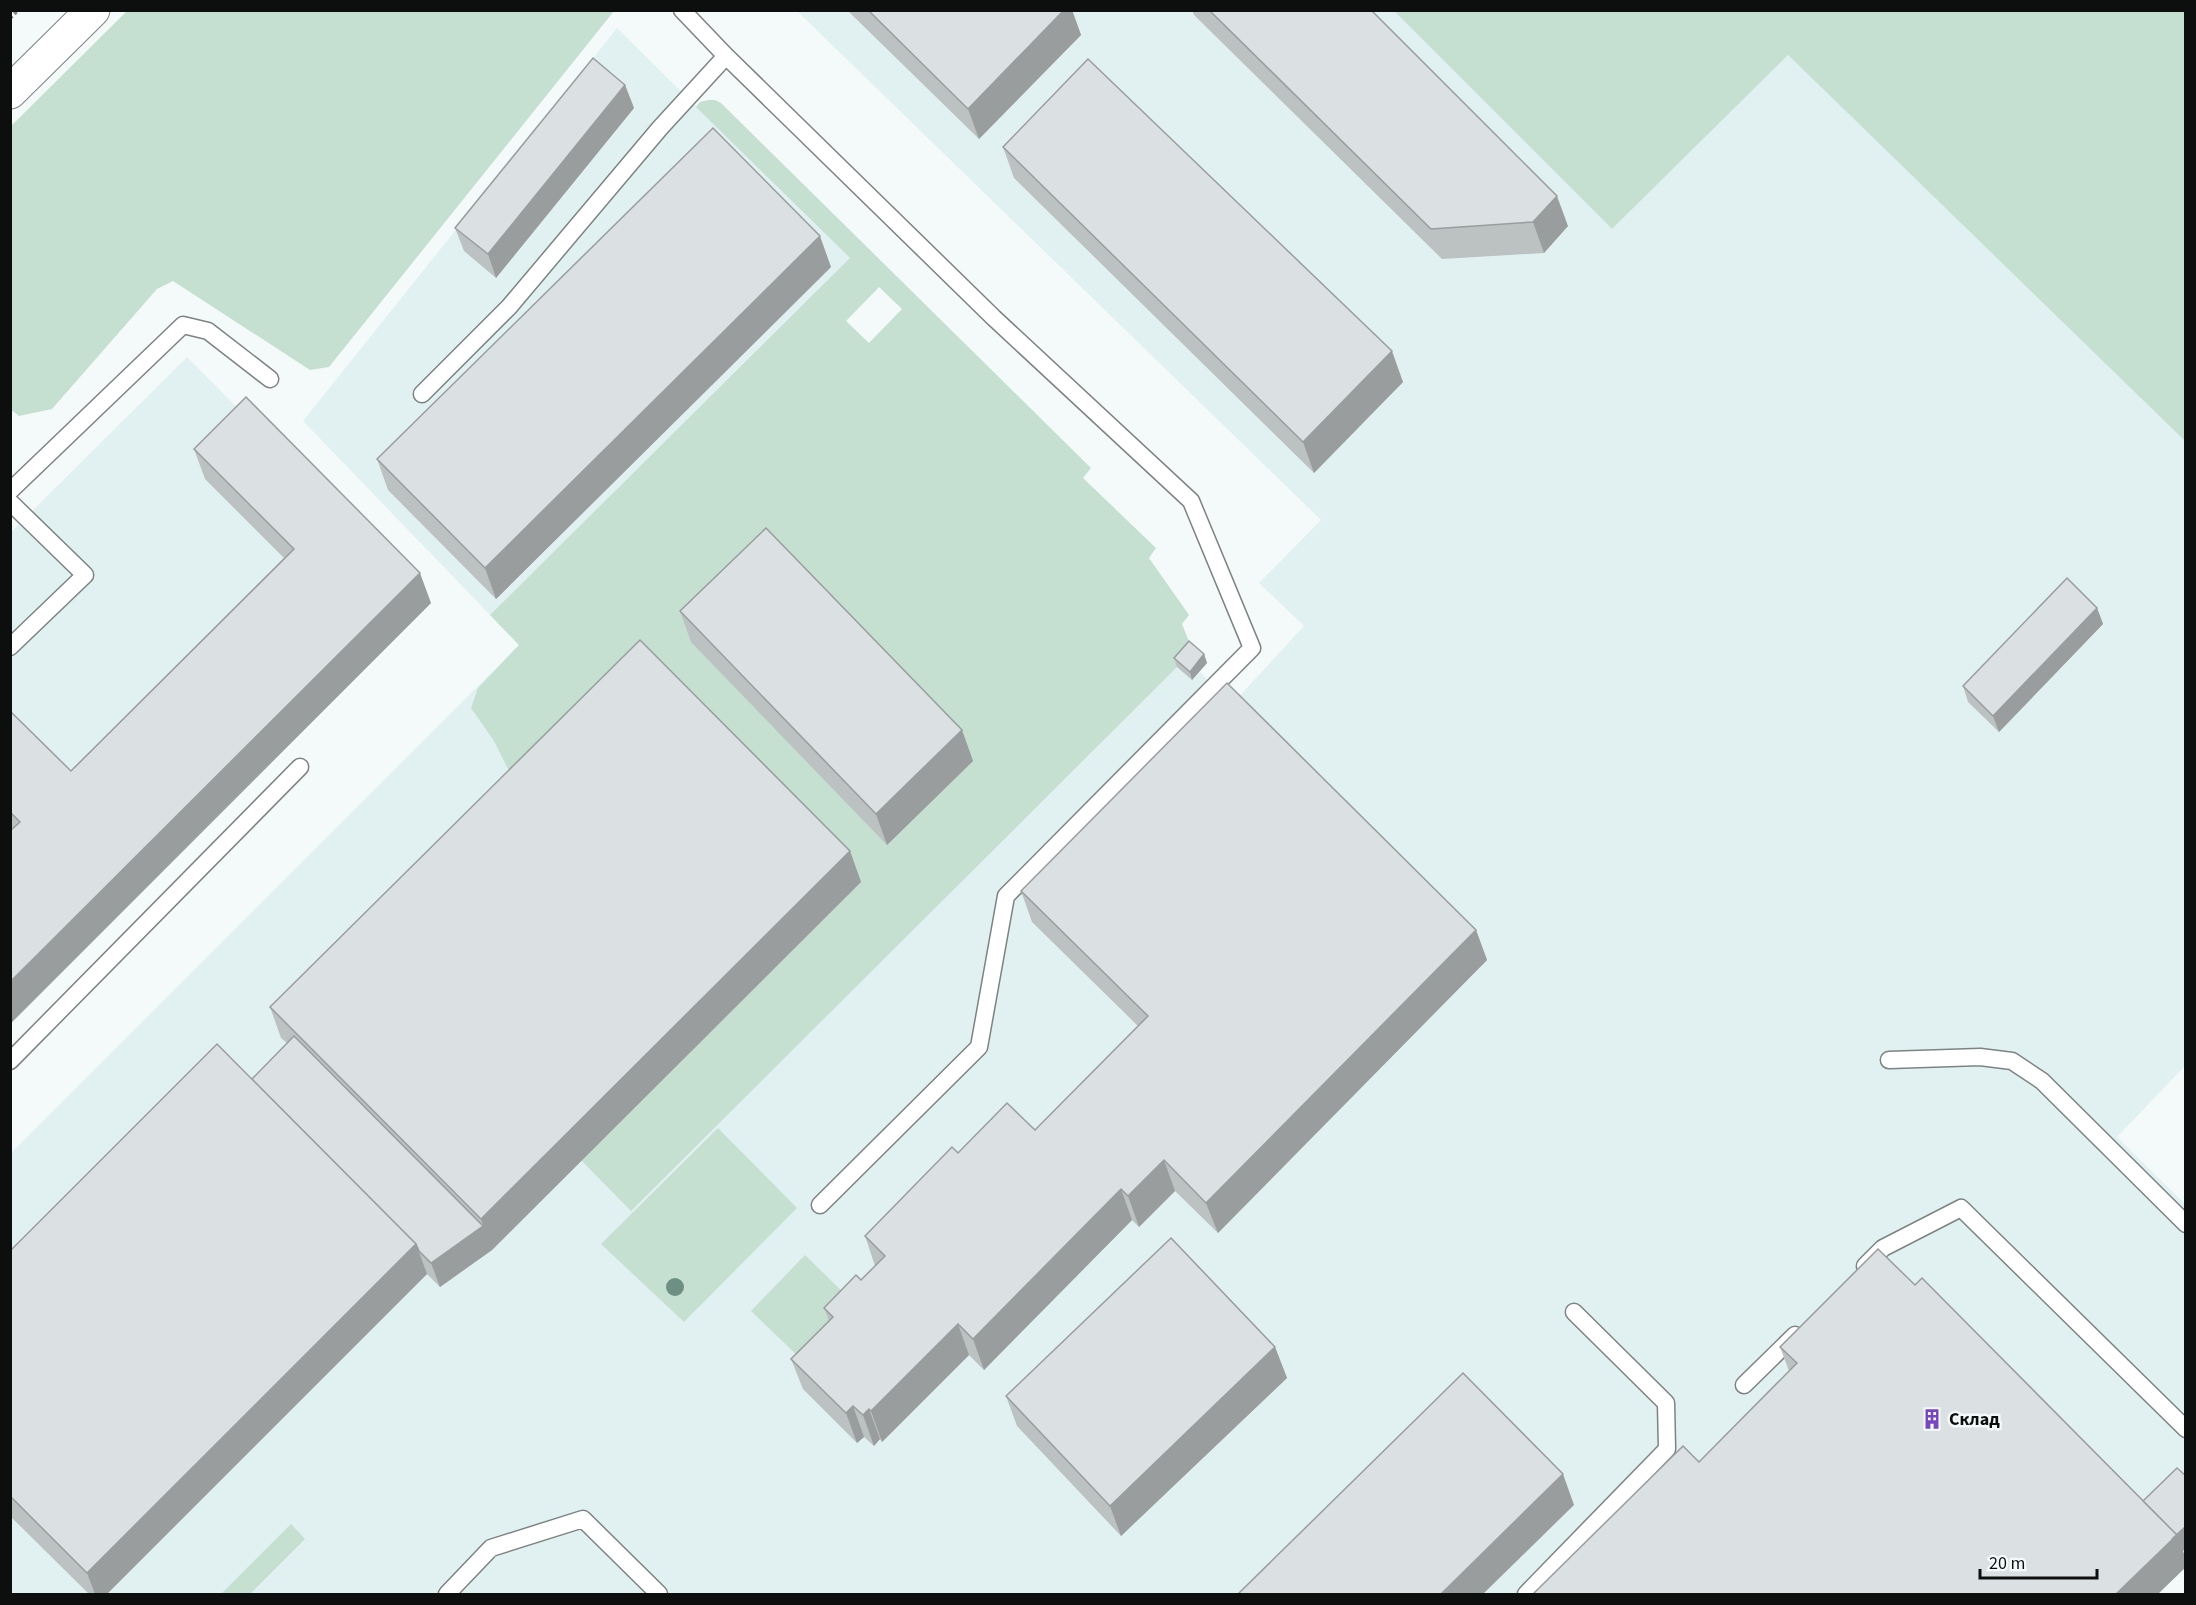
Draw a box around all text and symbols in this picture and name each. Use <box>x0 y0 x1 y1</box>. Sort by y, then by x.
building icon: Склад <box>1920 1407 1944 1431</box>
place label: Склад <box>1949 1407 2000 1432</box>
scale bar <box>1980 1542 2097 1580</box>
text: 20 m <box>1989 1551 2025 1576</box>

